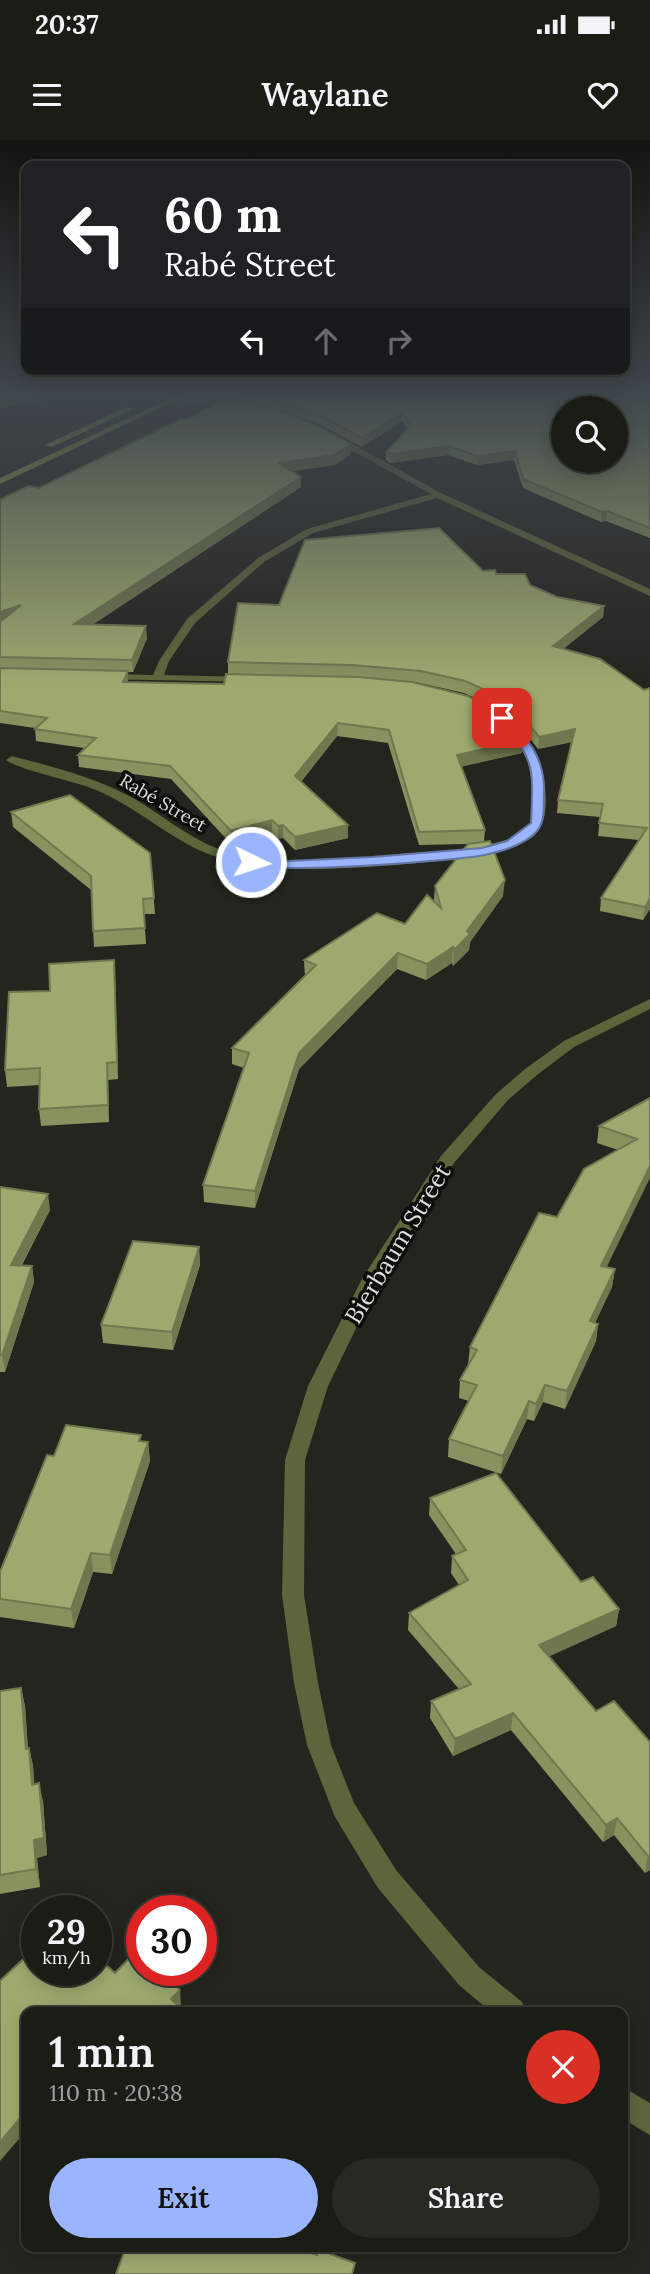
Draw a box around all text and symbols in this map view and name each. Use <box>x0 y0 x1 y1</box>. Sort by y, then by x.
text: 20:37 <box>35 8 99 41</box>
text: Waylane <box>261 74 389 115</box>
icon: menu <box>28 76 66 114</box>
icon: heart <box>584 76 622 114</box>
text: 60 m <box>164 183 281 245</box>
icon: left <box>49 189 140 280</box>
text: Rabé Street <box>164 244 336 285</box>
icon: left <box>234 322 272 360</box>
icon: ahead <box>307 322 345 360</box>
icon: right <box>380 322 418 360</box>
map controls <box>551 396 628 473</box>
button: search <box>551 396 628 473</box>
pin <box>472 688 532 748</box>
icon: arrive <box>483 699 521 737</box>
street label: Rabé Street <box>116 768 211 837</box>
position arrow <box>214 825 288 899</box>
street label: Bierbaum Street <box>338 1158 458 1329</box>
speed limit sign: 30 <box>126 1895 217 1986</box>
text: 29 <box>47 1909 86 1954</box>
text: km/h <box>42 1946 91 1969</box>
text: 1 min <box>49 2025 154 2079</box>
button: close <box>526 2030 600 2104</box>
text: 110 m · 20:38 <box>49 2078 183 2107</box>
button: Exit <box>49 2158 318 2238</box>
button: Share <box>332 2158 600 2238</box>

